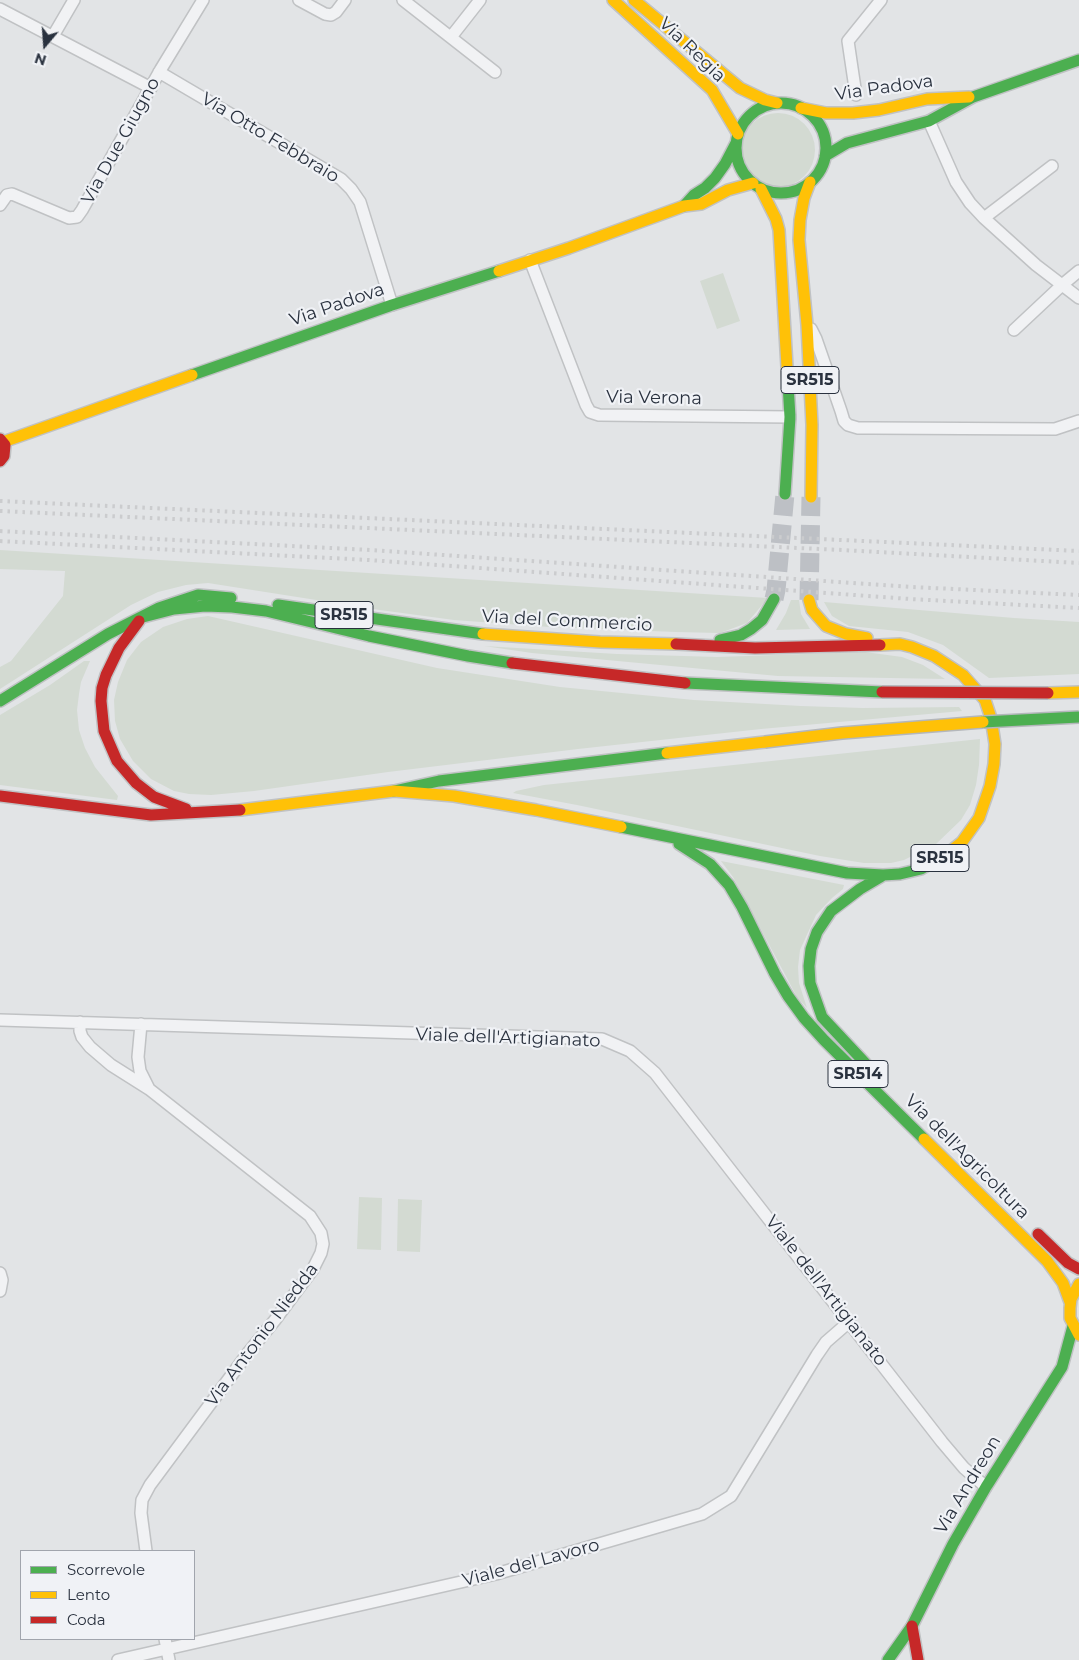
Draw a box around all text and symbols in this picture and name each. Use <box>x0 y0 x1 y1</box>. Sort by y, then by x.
street label: Via Regia <box>654 13 730 87</box>
north arrow <box>20 20 70 70</box>
text: N <box>32 49 49 70</box>
street label: Via Padova <box>834 70 934 106</box>
street label: Via Due Giugno <box>77 74 165 208</box>
street label: Via Otto Febbraio <box>197 88 343 188</box>
street label: Via Padova <box>287 279 387 331</box>
road number: SR515 <box>781 366 839 394</box>
street label: Via Verona <box>606 386 702 410</box>
road number: SR515 <box>315 602 373 628</box>
street label: Via del Commercio <box>481 606 653 636</box>
road number: SR515 <box>911 844 969 871</box>
street label: Viale dell'Artigianato <box>415 1024 601 1052</box>
road number: SR514 <box>828 1060 888 1088</box>
street label: Via dell'Agricoltura <box>900 1090 1034 1224</box>
street label: Viale dell'Artigianato <box>761 1211 891 1371</box>
street label: Via Antonio Niedda <box>201 1259 323 1411</box>
street label: Via Andreon <box>930 1432 1006 1538</box>
street label: Viale del Lavoro <box>460 1534 602 1592</box>
legend <box>20 1550 195 1640</box>
text: Scorrevole <box>67 1560 145 1579</box>
text: Lento <box>67 1585 110 1604</box>
text: Coda <box>67 1610 106 1629</box>

